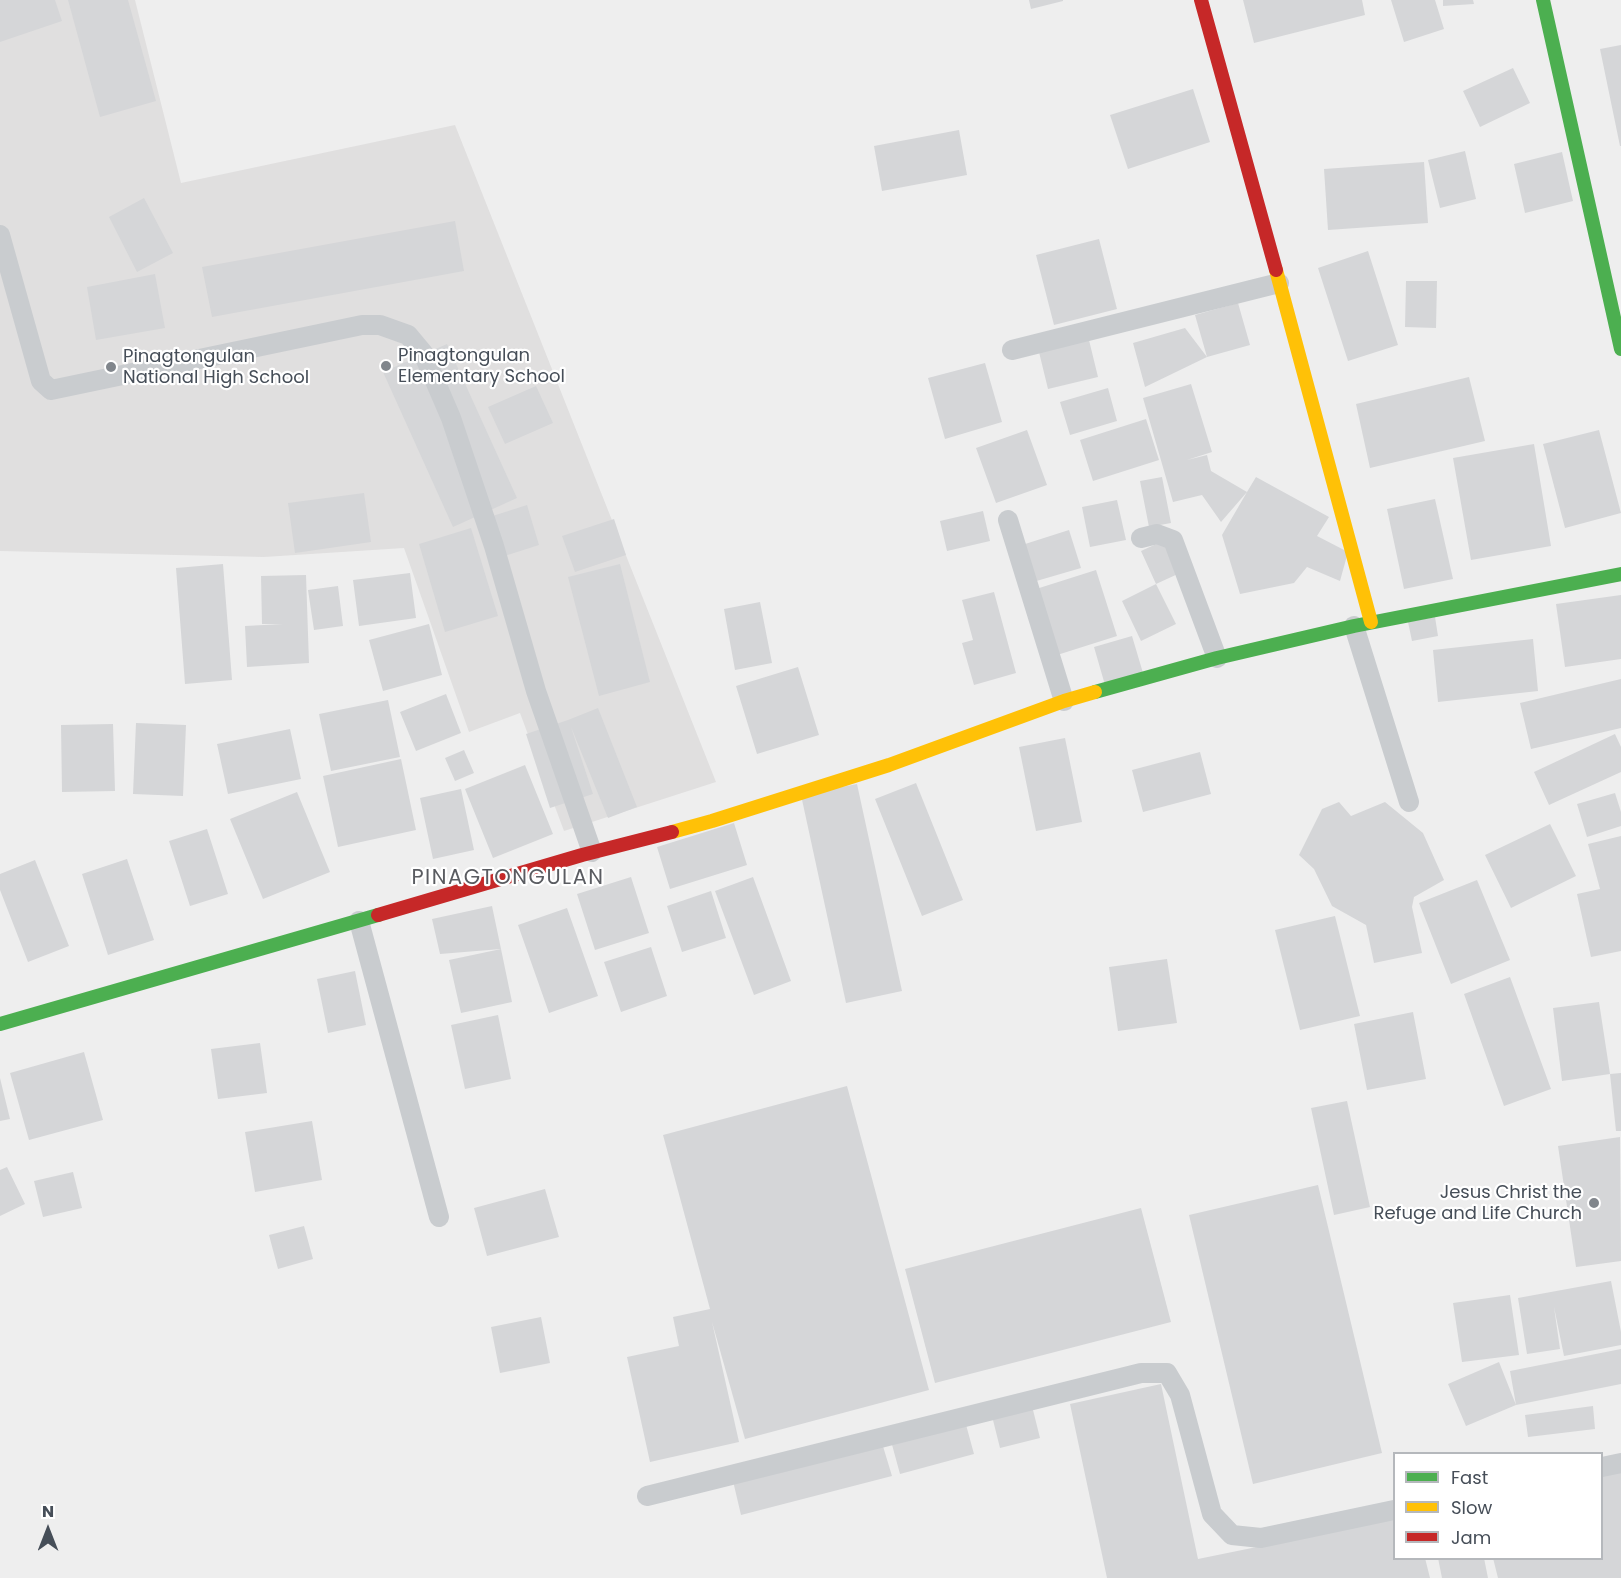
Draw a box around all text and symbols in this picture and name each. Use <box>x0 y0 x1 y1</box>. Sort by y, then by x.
place label: Pinagtongulan Elementary School <box>398 345 565 388</box>
place label: Pinagtongulan National High School <box>123 346 309 388</box>
marker: Pinagtongulan Elementary School <box>379 359 393 373</box>
marker: Pinagtongulan National High School <box>104 360 118 374</box>
district label: PINAGTONGULAN <box>411 866 605 892</box>
place label: Jesus Christ the Refuge and Life Church <box>1373 1182 1582 1224</box>
marker: Jesus Christ the Refuge and Life Church <box>1587 1196 1601 1210</box>
legend <box>1393 1452 1603 1560</box>
text: Fast <box>1451 1465 1488 1490</box>
text: Slow <box>1451 1495 1492 1520</box>
north arrow <box>18 1500 78 1560</box>
text: N <box>42 1500 54 1523</box>
text: Jam <box>1451 1525 1491 1550</box>

